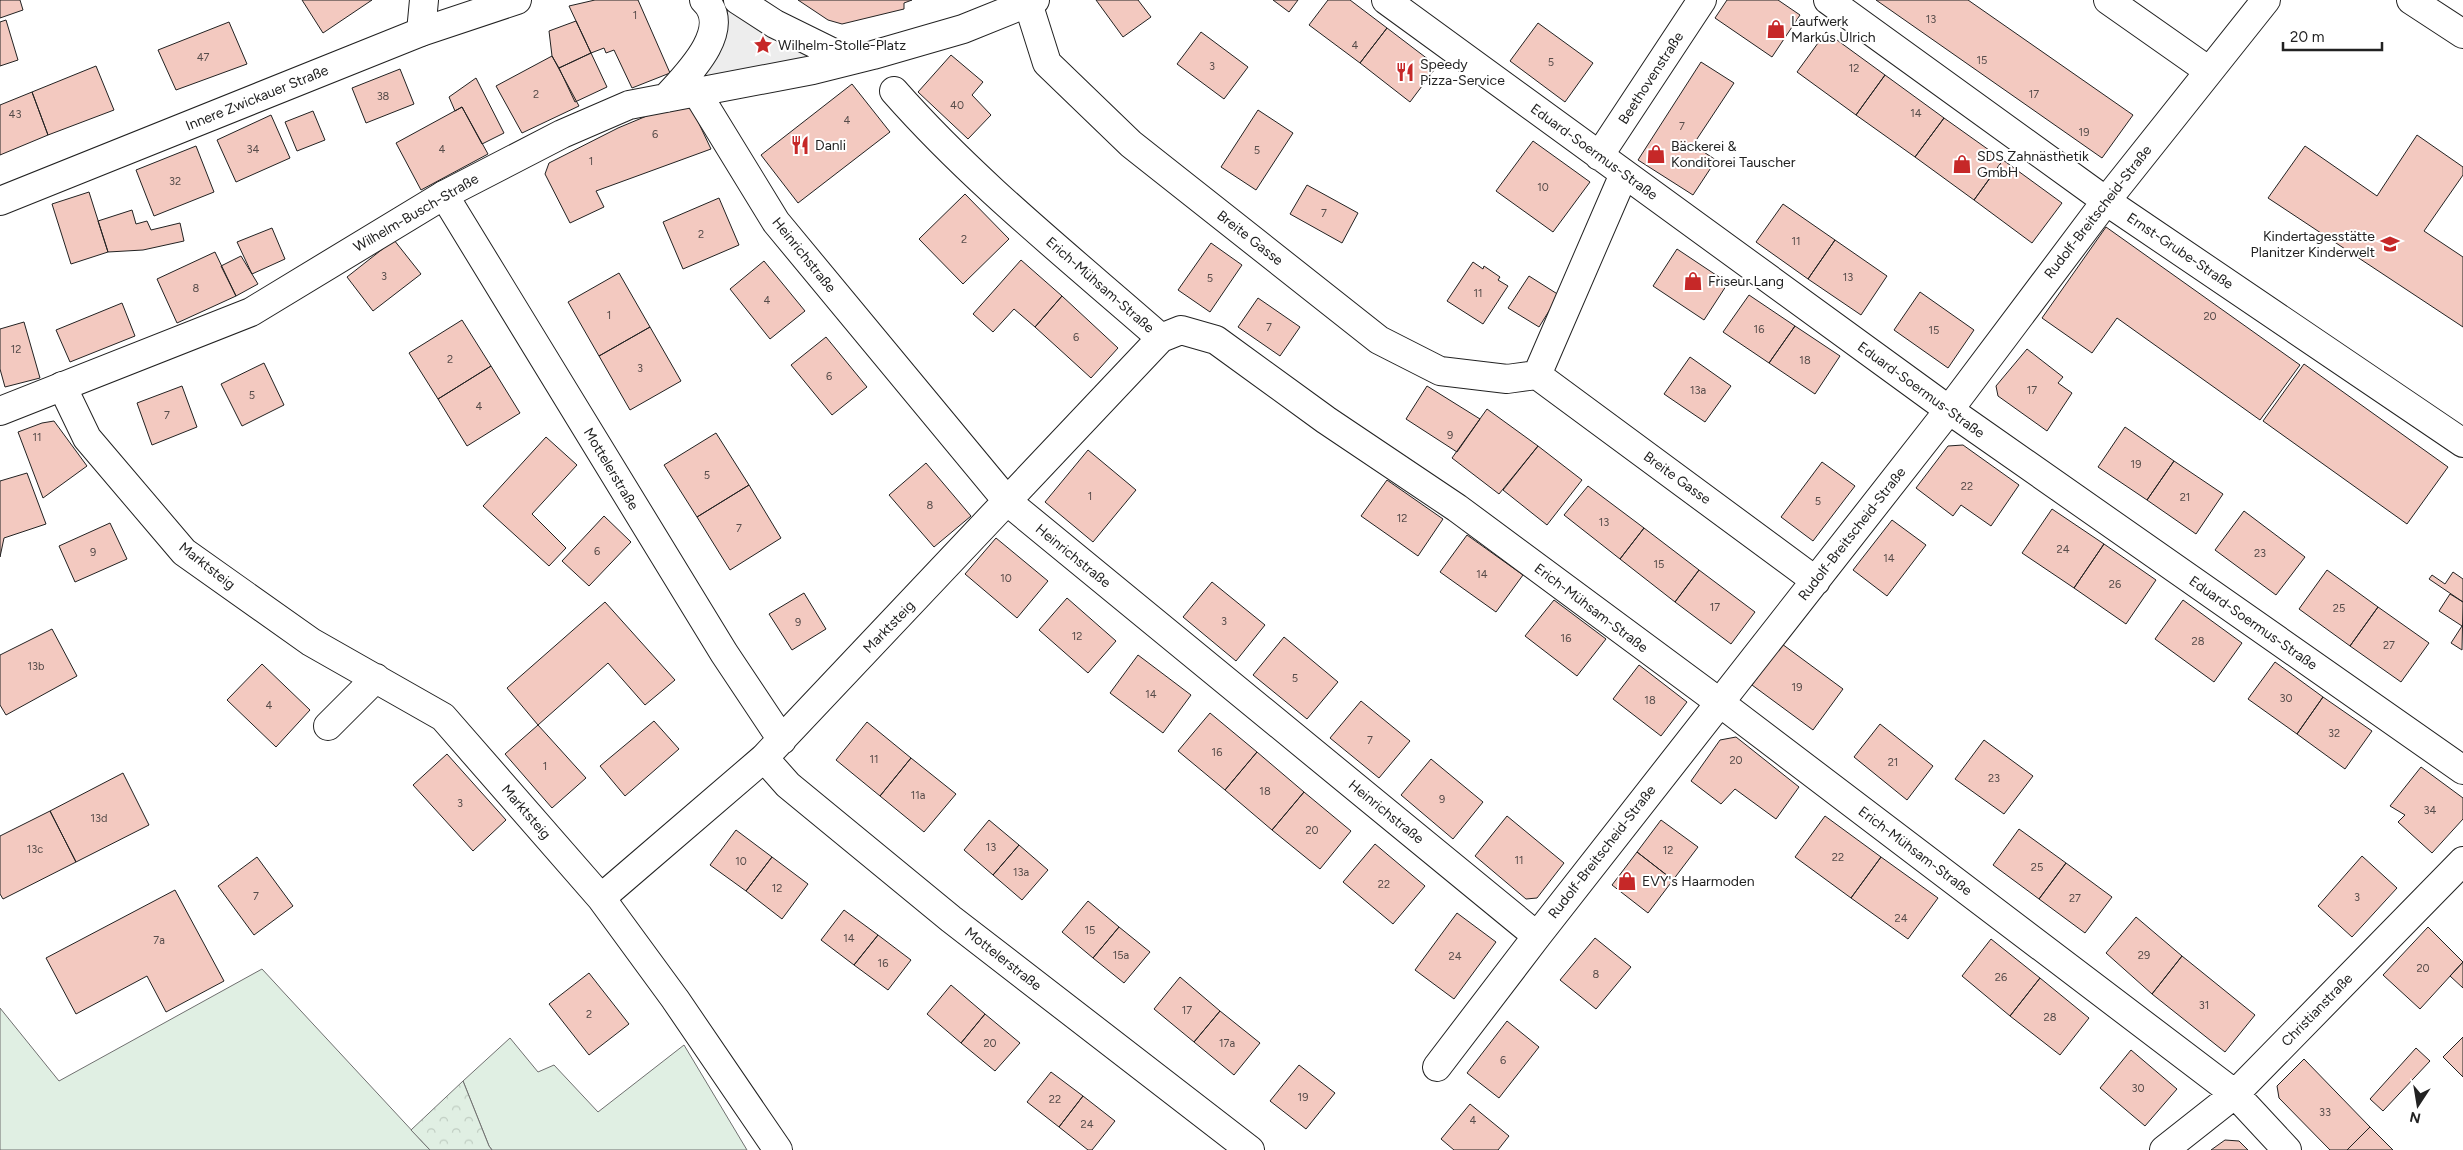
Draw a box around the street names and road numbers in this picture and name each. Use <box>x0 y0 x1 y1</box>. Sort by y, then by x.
street label: Beethovenstraße <box>1615 28 1687 127</box>
street label: Innere Zwickauer Straße <box>183 61 331 134</box>
street label: Eduard-Soermus-Straße <box>1527 100 1661 204</box>
street label: Rudolf-Breitscheid-Straße <box>2041 142 2156 282</box>
street label: Wilhelm-Busch-Straße <box>350 170 482 256</box>
street label: Breite Gasse <box>1214 207 1287 269</box>
street label: Ernst-Grube-Straße <box>2124 209 2237 293</box>
street label: Heinrichstraße <box>769 214 840 296</box>
street label: Erich-Mühsam-Straße <box>1042 233 1158 337</box>
street label: Eduard-Soermus-Straße <box>1854 338 1988 442</box>
street label: Mottelerstraße <box>580 425 642 513</box>
street label: Breite Gasse <box>1640 448 1714 508</box>
street label: Rudolf-Breitscheid-Straße <box>1795 464 1910 604</box>
street label: Heinrichstraße <box>1032 521 1114 592</box>
street label: Marktsteig <box>175 539 239 593</box>
street label: Erich-Mühsam-Straße <box>1531 560 1651 656</box>
street label: Eduard-Soermus-Straße <box>2186 572 2321 674</box>
street label: Marktsteig <box>860 597 918 657</box>
street label: Heinrichstraße <box>1345 777 1427 848</box>
street label: Marktsteig <box>498 781 554 843</box>
street label: Rudolf-Breitscheid-Straße <box>1545 782 1660 922</box>
street label: Erich-Mühsam-Straße <box>1855 803 1975 899</box>
street label: Mottelerstraße <box>961 924 1045 994</box>
street label: Christianstraße <box>2278 970 2356 1050</box>

